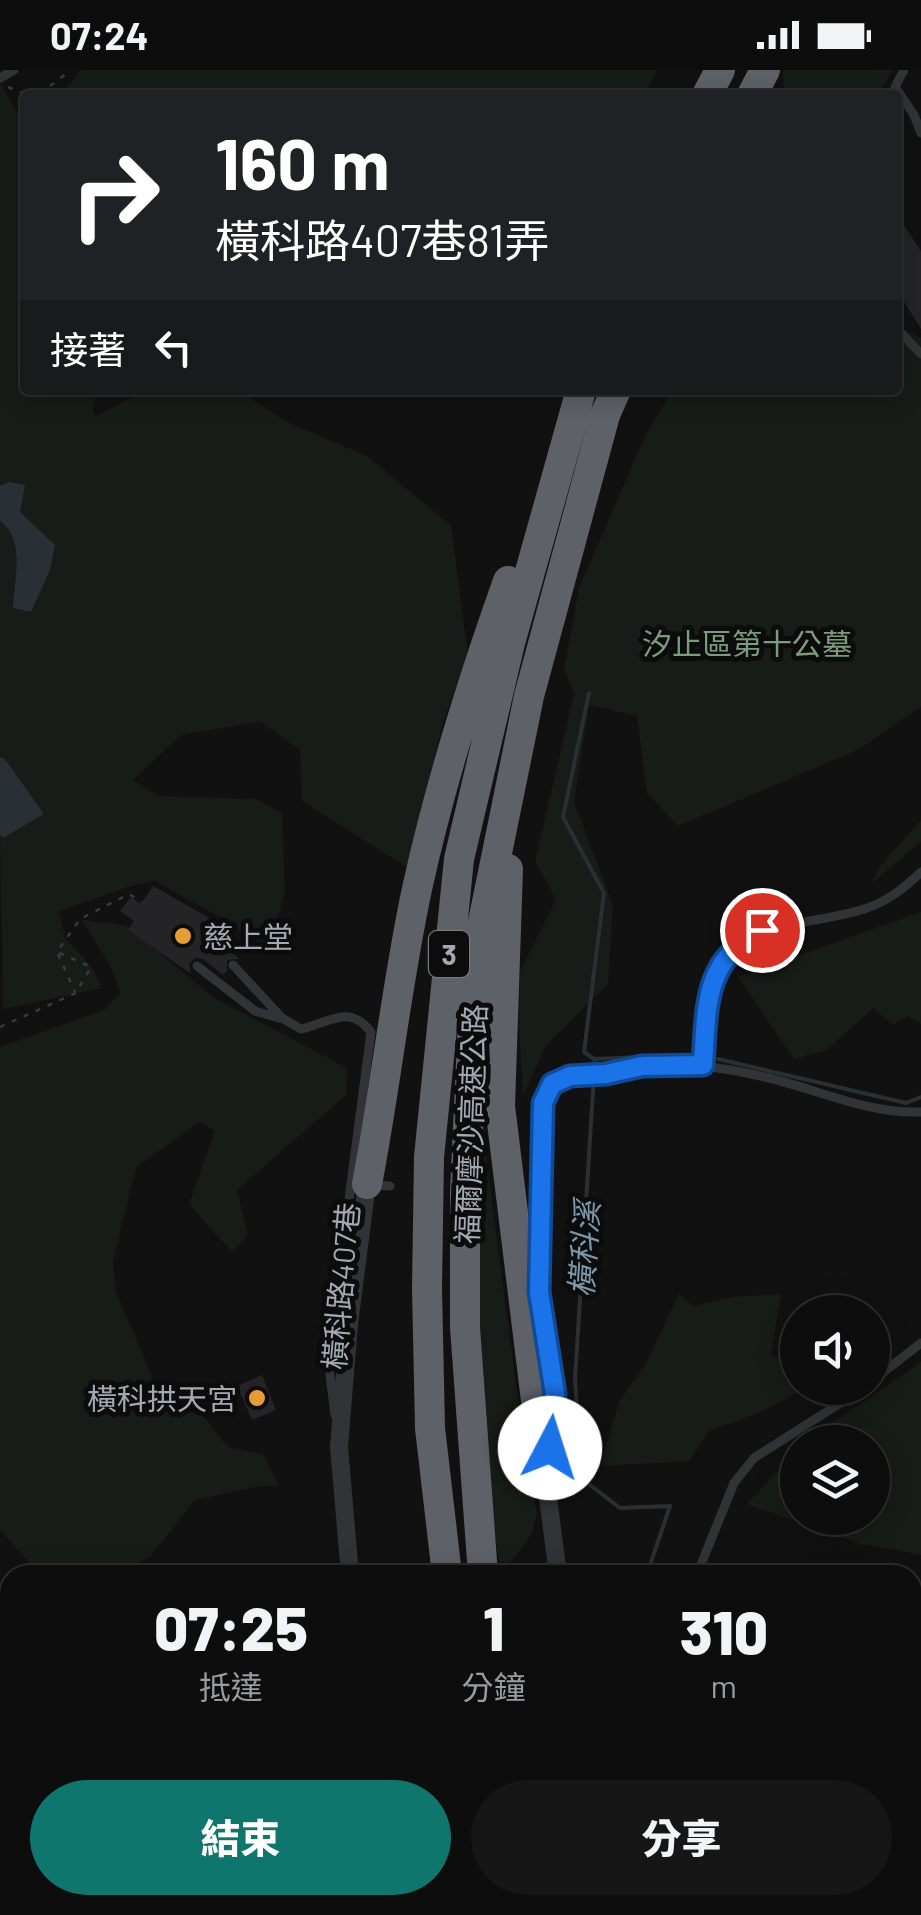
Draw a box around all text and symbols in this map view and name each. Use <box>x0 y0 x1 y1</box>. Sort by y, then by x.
text: 07:24 <box>50 12 149 58</box>
text: 160 m <box>215 120 390 204</box>
icon: right <box>50 130 180 260</box>
text: 橫科路407巷81弄 <box>215 212 549 266</box>
icon: left <box>146 320 201 375</box>
text: 接著 <box>50 326 126 372</box>
park label: 汐止區第十公墓 <box>642 625 852 661</box>
pin <box>720 888 805 973</box>
icon: arrive <box>735 903 790 958</box>
place label: 慈上堂 <box>203 918 293 954</box>
marker: 慈上堂 <box>172 925 194 947</box>
road number: 3 <box>429 931 469 977</box>
street label: 福爾摩沙高速公路 <box>448 1003 492 1245</box>
water label: 橫科溪 <box>561 1196 606 1298</box>
street label: 橫科路407巷 <box>315 1201 365 1371</box>
map controls <box>780 1295 890 1535</box>
button: sound <box>780 1295 890 1405</box>
place label: 橫科拱天宮 <box>87 1380 237 1416</box>
marker: 橫科拱天宮 <box>246 1387 268 1409</box>
position arrow <box>498 1396 602 1500</box>
button: layers <box>780 1425 890 1535</box>
text: 07:25 <box>154 1591 308 1663</box>
text: 1 <box>483 1591 504 1663</box>
text: 310 <box>680 1595 768 1667</box>
text: m <box>711 1666 737 1704</box>
text: 抵達 <box>199 1667 263 1705</box>
text: 分鐘 <box>462 1667 526 1705</box>
button: 結束 <box>30 1780 451 1895</box>
button: 分享 <box>471 1780 892 1895</box>

